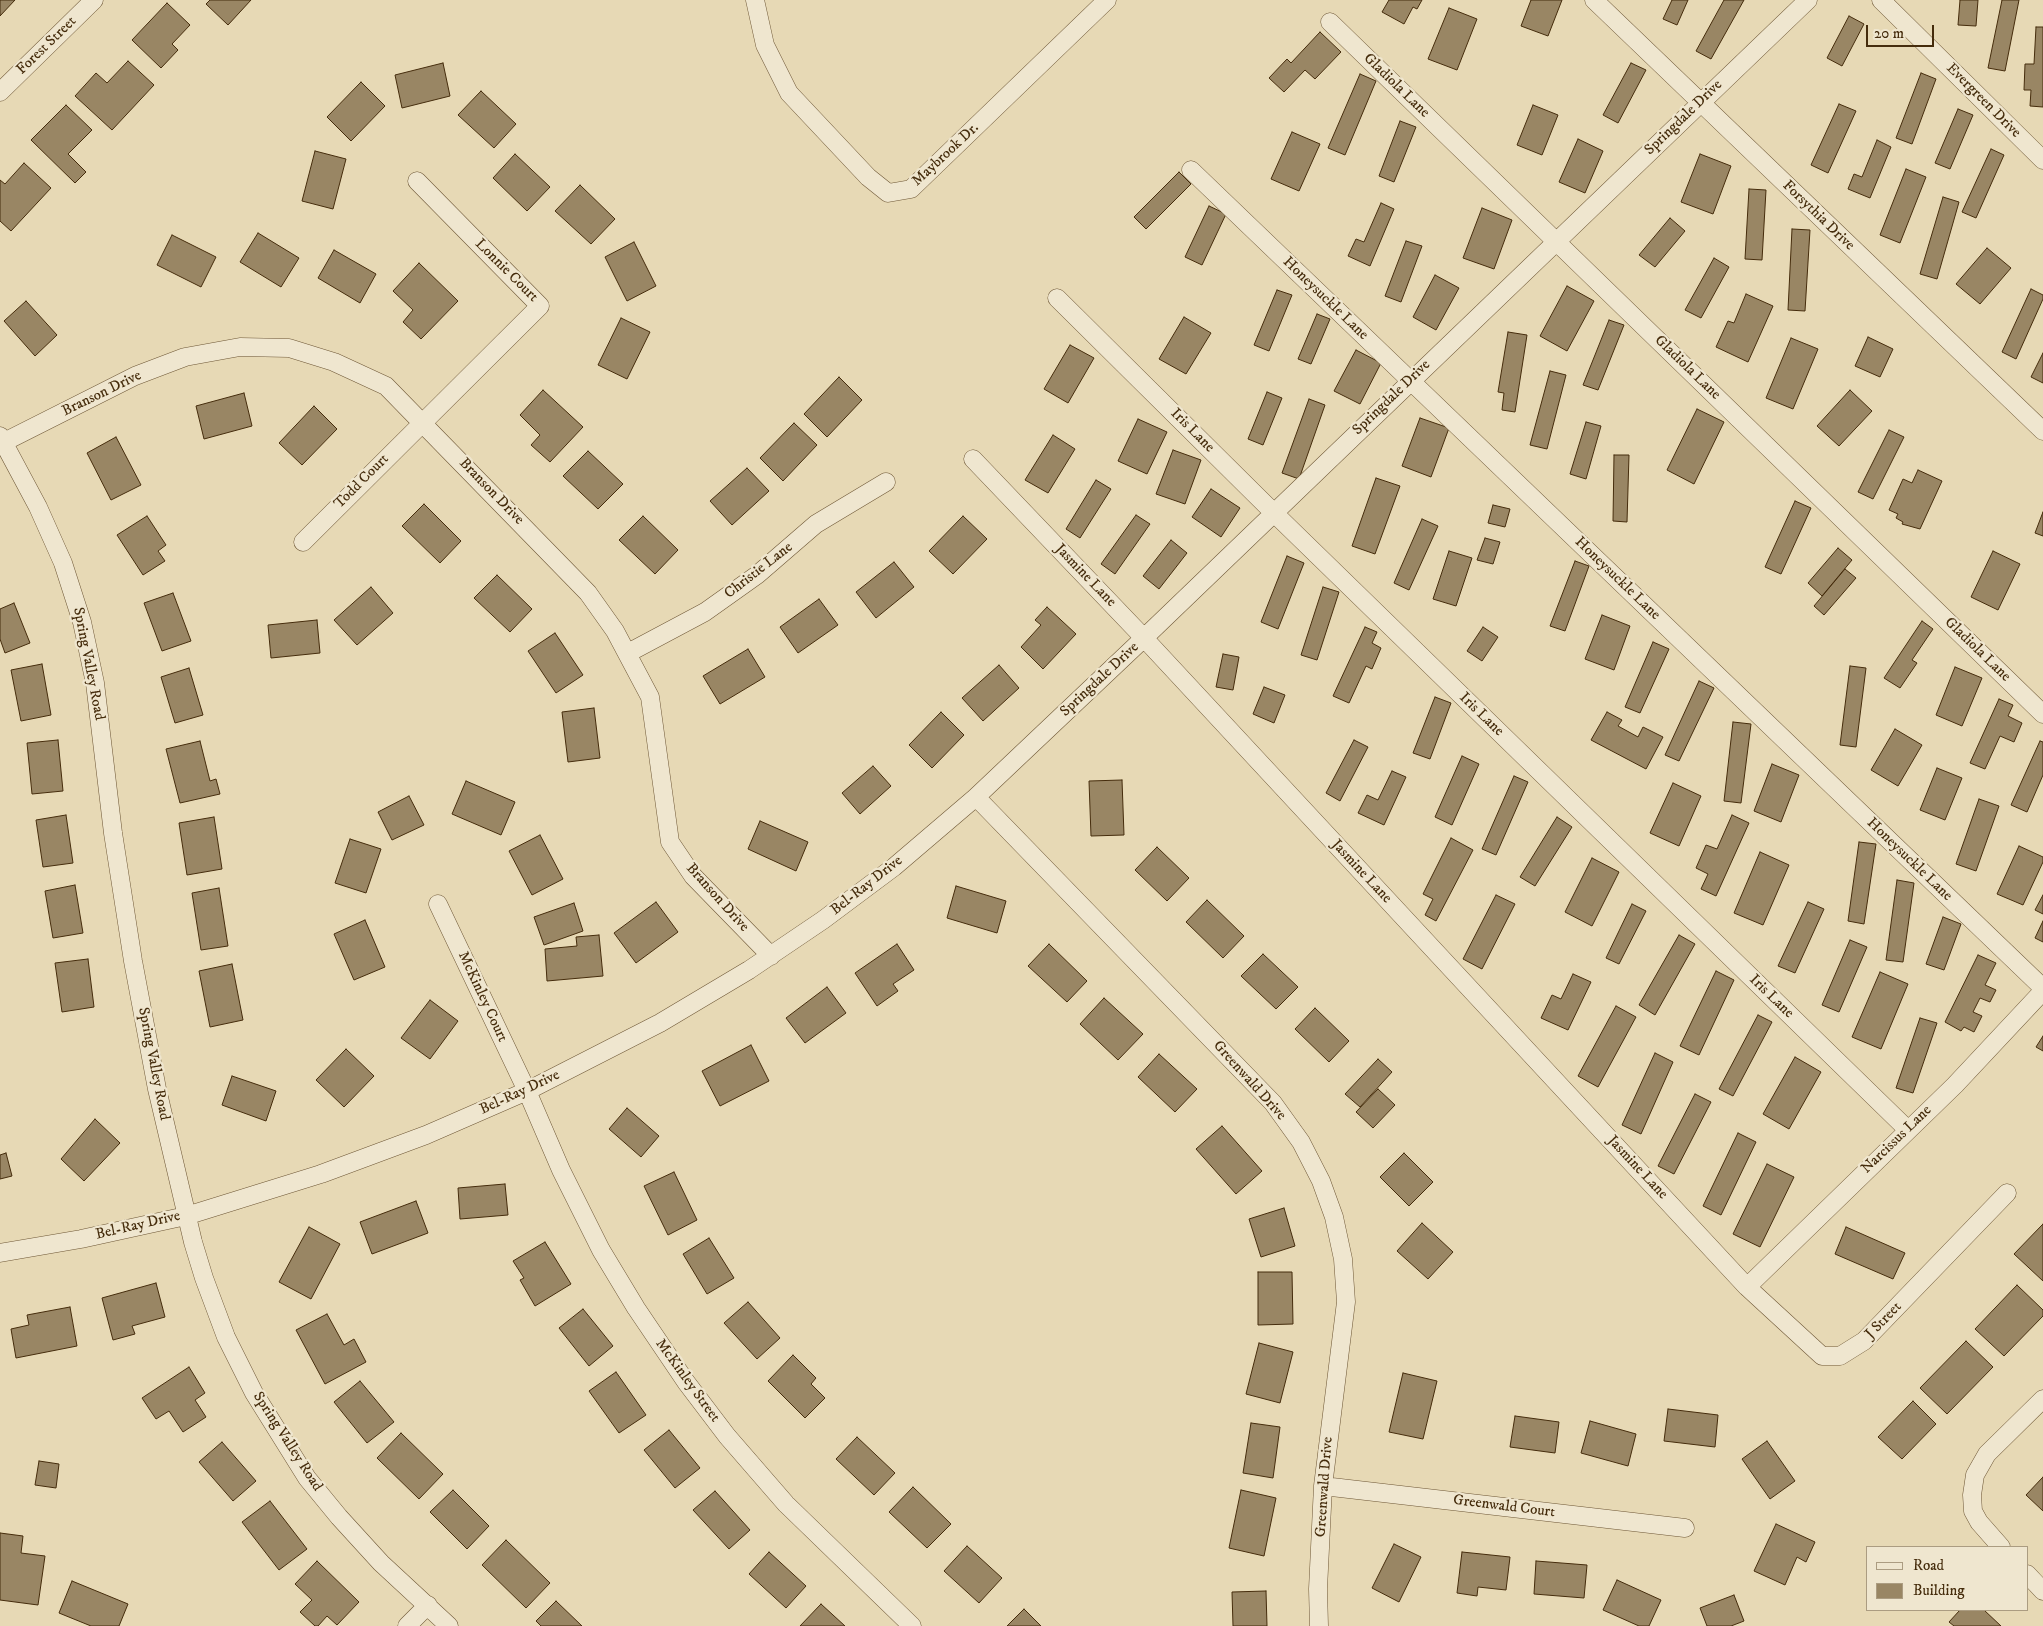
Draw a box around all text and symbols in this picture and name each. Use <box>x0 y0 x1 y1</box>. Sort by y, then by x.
street label: Forest Street <box>13 13 81 79</box>
scale bar <box>1868 15 1936 47</box>
text: 20 m <box>1874 24 1904 43</box>
street label: Gladiola Lane <box>1359 50 1433 122</box>
street label: Evergreen Drive <box>1942 60 2024 142</box>
street label: Springdale Drive <box>1641 76 1727 160</box>
street label: Maybrook Dr. <box>909 119 983 191</box>
street label: Forsythia Drive <box>1778 177 1858 255</box>
street label: Lonnie Court <box>471 236 541 306</box>
street label: Honeysuckle Lane <box>1278 254 1372 344</box>
street label: Gladiola Lane <box>1650 332 1724 404</box>
street label: Springdale Drive <box>1349 356 1435 440</box>
street label: Branson Drive <box>59 367 145 421</box>
street label: Iris Lane <box>1166 405 1218 457</box>
street label: Todd Court <box>331 451 393 513</box>
street label: Branson Drive <box>455 455 527 529</box>
street label: Honeysuckle Lane <box>1570 534 1664 624</box>
street label: Christie Lane <box>721 539 797 603</box>
street label: Jasmine Lane <box>1051 541 1119 611</box>
street label: Spring Valley Road <box>68 606 108 722</box>
street label: Gladiola Lane <box>1940 614 2014 686</box>
street label: Springdale Drive <box>1057 639 1143 721</box>
street label: Iris Lane <box>1455 689 1507 741</box>
street label: Honeysuckle Lane <box>1862 815 1956 905</box>
street label: Jasmine Lane <box>1327 836 1395 908</box>
street label: Bel-Ray Drive <box>827 852 907 920</box>
street label: Branson Drive <box>682 860 752 936</box>
street label: McKinley Court <box>453 949 511 1045</box>
street label: Iris Lane <box>1745 971 1797 1023</box>
street label: Spring Valley Road <box>133 1006 173 1122</box>
street label: Greenwald Drive <box>1209 1038 1289 1124</box>
street label: Bel-Ray Drive <box>477 1067 563 1119</box>
street label: Narcissus Lane <box>1858 1102 1936 1178</box>
street label: Jasmine Lane <box>1603 1132 1671 1204</box>
street label: Bel-Ray Drive <box>94 1208 182 1244</box>
street label: J Street <box>1862 1299 1906 1343</box>
street label: McKinley Street <box>651 1336 723 1426</box>
street label: Spring Valley Road <box>248 1389 326 1495</box>
street label: Greenwald Drive <box>1313 1436 1337 1538</box>
street label: Greenwald Court <box>1452 1492 1556 1522</box>
legend <box>1866 1546 2028 1611</box>
text: Road <box>1913 1556 1944 1575</box>
text: Building <box>1913 1581 1965 1600</box>

